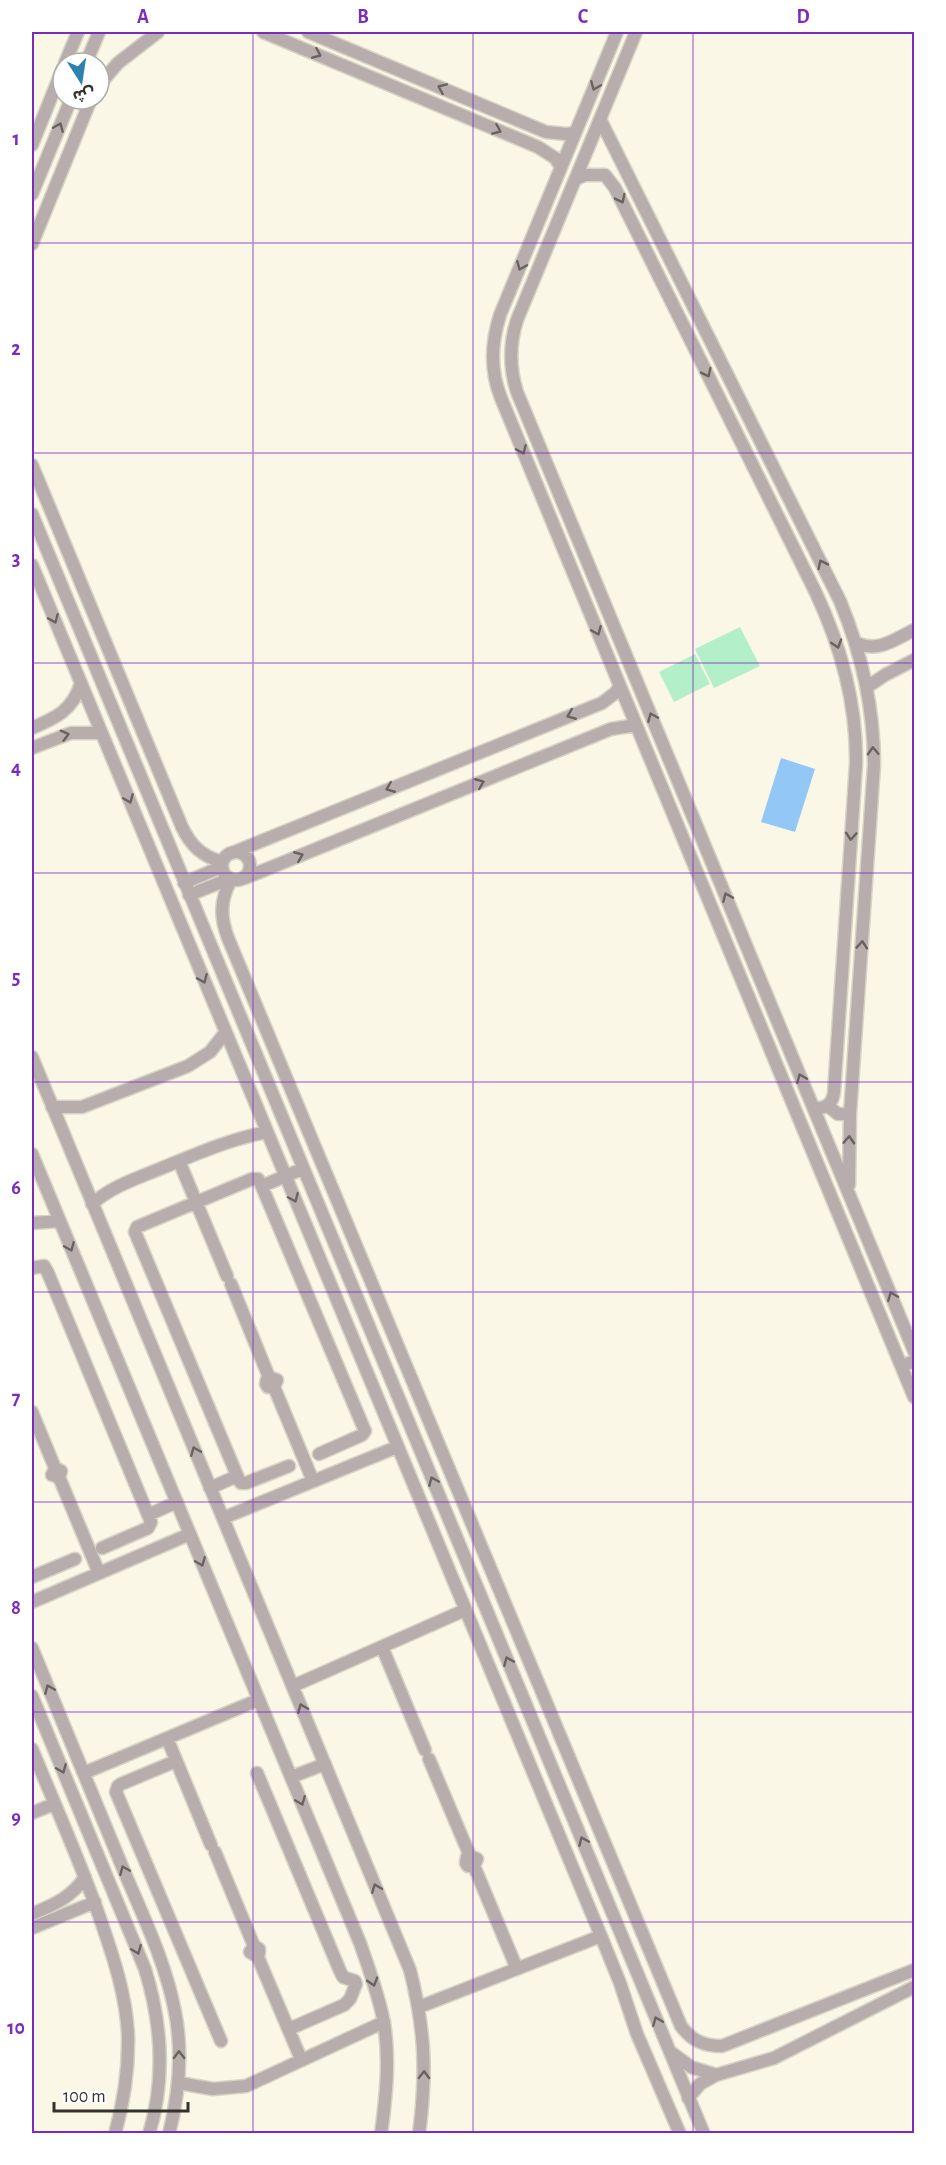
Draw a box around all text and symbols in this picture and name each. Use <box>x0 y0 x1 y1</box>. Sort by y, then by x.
text: A <box>137 7 149 27</box>
text: B <box>357 7 369 27</box>
text: C <box>578 7 589 27</box>
text: D <box>796 7 810 27</box>
one-way arrow <box>311 47 322 59</box>
north arrow <box>51 51 111 111</box>
one-way arrow <box>590 79 602 90</box>
one-way arrow <box>437 83 448 95</box>
text: ش <box>71 84 96 105</box>
one-way arrow <box>491 122 502 134</box>
one-way arrow <box>52 123 64 134</box>
text: 1 <box>12 129 20 149</box>
one-way arrow <box>613 192 625 203</box>
one-way arrow <box>516 260 528 271</box>
text: 2 <box>11 339 21 359</box>
one-way arrow <box>700 367 712 378</box>
one-way arrow <box>515 444 527 455</box>
text: 3 <box>12 549 20 569</box>
one-way arrow <box>818 560 829 571</box>
one-way arrow <box>47 613 59 624</box>
one-way arrow <box>590 624 602 635</box>
one-way arrow <box>830 638 842 649</box>
one-way arrow <box>566 708 577 720</box>
one-way arrow <box>647 713 659 724</box>
one-way arrow <box>60 730 70 742</box>
one-way arrow <box>867 746 880 755</box>
text: 4 <box>11 758 21 778</box>
one-way arrow <box>474 778 485 790</box>
one-way arrow <box>385 781 396 793</box>
one-way arrow <box>122 793 134 804</box>
one-way arrow <box>845 832 858 841</box>
one-way arrow <box>293 851 304 863</box>
one-way arrow <box>722 893 734 904</box>
one-way arrow <box>855 941 868 950</box>
text: 5 <box>12 968 20 988</box>
one-way arrow <box>196 973 208 984</box>
one-way arrow <box>796 1073 808 1084</box>
one-way arrow <box>843 1135 856 1144</box>
text: 6 <box>11 1178 21 1198</box>
one-way arrow <box>287 1192 299 1203</box>
one-way arrow <box>63 1240 75 1251</box>
one-way arrow <box>887 1292 899 1303</box>
text: 7 <box>12 1388 21 1408</box>
one-way arrow <box>190 1446 202 1457</box>
one-way arrow <box>428 1476 440 1487</box>
one-way arrow <box>194 1556 206 1567</box>
text: 8 <box>11 1598 21 1618</box>
one-way arrow <box>503 1656 515 1667</box>
one-way arrow <box>44 1685 56 1696</box>
one-way arrow <box>297 1703 309 1714</box>
one-way arrow <box>55 1763 67 1774</box>
one-way arrow <box>294 1794 306 1805</box>
text: 9 <box>11 1808 21 1828</box>
one-way arrow <box>578 1836 590 1847</box>
one-way arrow <box>119 1865 131 1876</box>
one-way arrow <box>371 1884 383 1895</box>
one-way arrow <box>130 1943 142 1954</box>
one-way arrow <box>366 1976 378 1987</box>
one-way arrow <box>652 2016 664 2027</box>
text: 10 <box>7 2018 25 2038</box>
one-way arrow <box>173 2050 185 2059</box>
one-way arrow <box>418 2071 430 2080</box>
scale bar <box>54 2075 188 2113</box>
text: 100 m <box>63 2088 106 2106</box>

